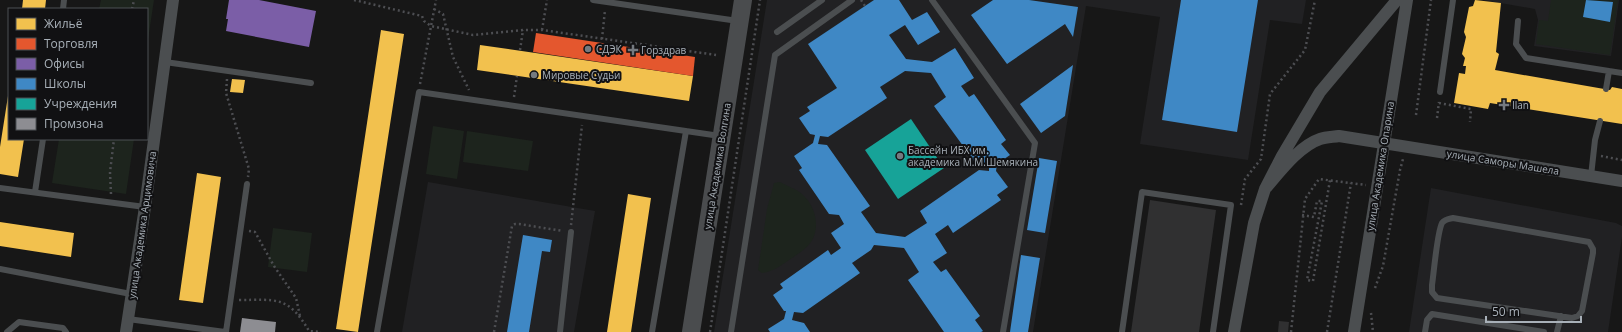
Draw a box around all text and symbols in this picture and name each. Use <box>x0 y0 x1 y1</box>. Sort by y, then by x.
legend <box>8 8 148 140</box>
text: Жильё <box>44 15 83 32</box>
text: Торговля <box>44 35 98 52</box>
place label: СДЭК <box>596 42 622 56</box>
place label: Горздрав <box>641 43 687 57</box>
marker: СДЭК <box>583 44 593 54</box>
marker: Горздрав <box>628 45 638 55</box>
text: Офисы <box>44 55 85 72</box>
place label: Мировые Судьи <box>542 68 620 82</box>
marker: Мировые Судьи <box>529 70 539 80</box>
text: Школы <box>44 75 86 92</box>
text: Учреждения <box>44 95 117 112</box>
place label: Ilan <box>1512 98 1529 112</box>
street label: улица Академика Опарина <box>1363 100 1397 232</box>
marker: Ilan <box>1499 100 1509 110</box>
street label: улица Академика Волгина <box>700 102 734 230</box>
text: Промзона <box>44 115 103 132</box>
place label: Бассейн ИБХ им. академика М.М.Шемякина <box>908 143 1038 169</box>
street label: улица Саморы Машела <box>1446 146 1560 178</box>
street label: улица Академика Арцимовича <box>125 150 159 300</box>
marker: Бассейн ИБХ им. академика М.М.Шемякина <box>895 151 905 161</box>
scale bar <box>1486 298 1581 324</box>
text: 50 m <box>1492 303 1520 320</box>

